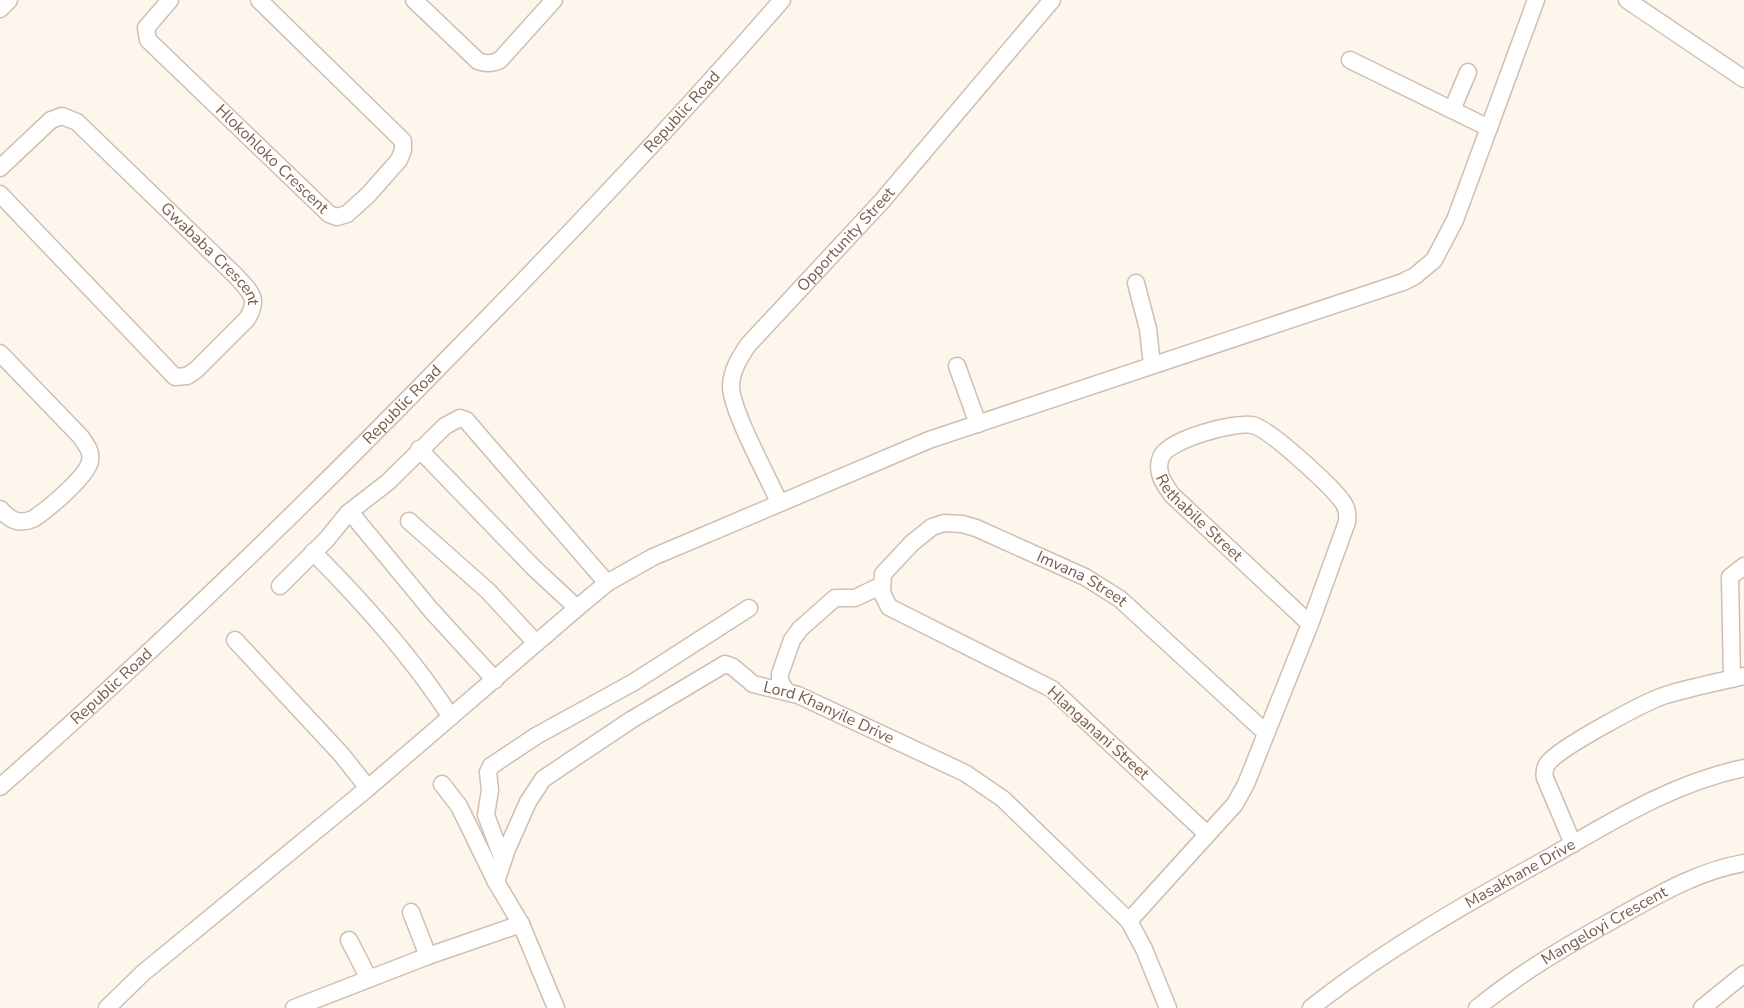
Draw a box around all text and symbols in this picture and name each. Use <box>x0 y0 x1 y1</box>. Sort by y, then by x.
street label: Republic Road <box>639 66 725 158</box>
street label: Hlokohloko Crescent <box>211 100 334 219</box>
street label: Opportunity Street <box>792 182 900 297</box>
street label: Gwababa Crescent <box>156 198 264 306</box>
street label: Republic Road <box>358 360 447 449</box>
street label: Rethabile Street <box>1150 470 1248 567</box>
street label: Imvana Street <box>1033 546 1132 612</box>
street label: Republic Road <box>66 643 157 730</box>
street label: Lord Khanyile Drive <box>761 676 898 749</box>
street label: Hlanganani Street <box>1042 681 1154 785</box>
street label: Masakhane Drive <box>1461 833 1580 914</box>
street label: Mangeloyi Crescent <box>1537 881 1672 970</box>

